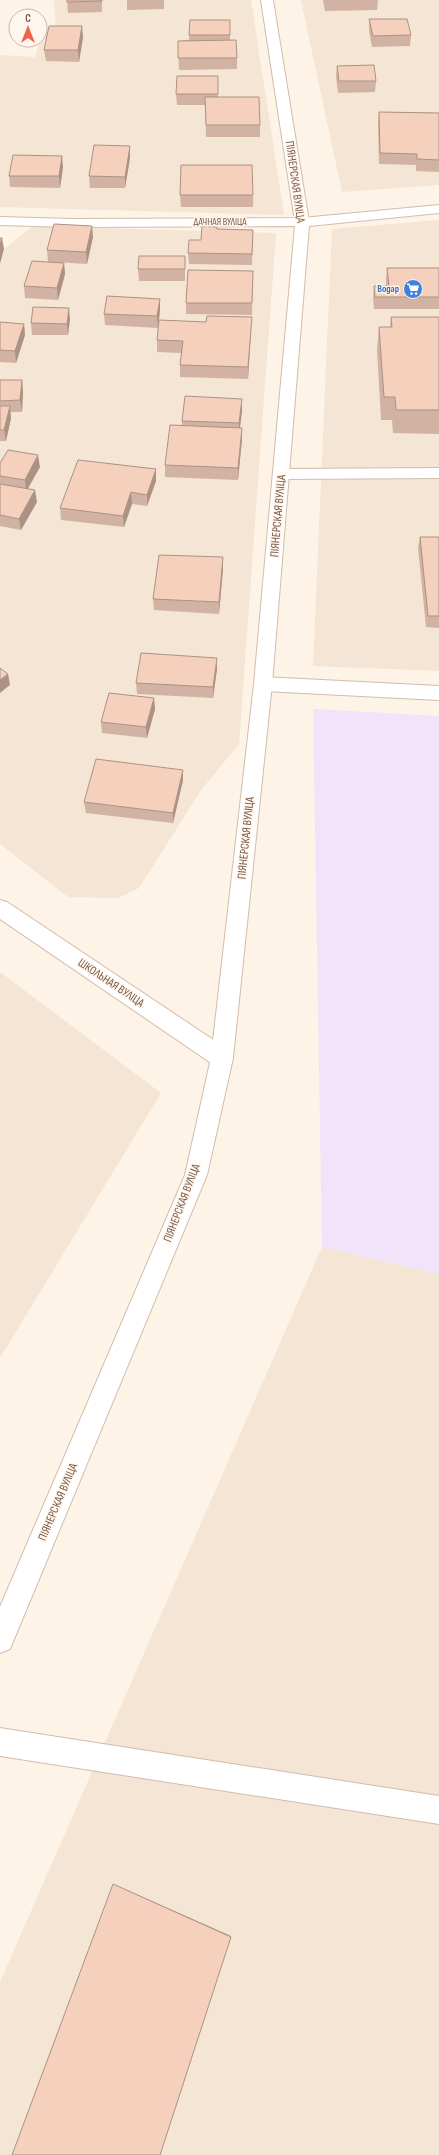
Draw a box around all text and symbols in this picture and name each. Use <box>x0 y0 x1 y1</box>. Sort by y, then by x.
north arrow <box>8 8 48 48</box>
text: С <box>25 12 31 25</box>
street label: ПІЯНЕРСКАЯ ВУЛІЦА <box>282 140 308 225</box>
street label: ДАЧНАЯ ВУЛІЦА <box>193 216 247 228</box>
supermarket icon: Водар <box>402 278 424 300</box>
place label: Водар <box>377 283 399 295</box>
street label: ПІЯНЕРСКАЯ ВУЛІЦА <box>267 473 289 558</box>
street label: ПІЯНЕРСКАЯ ВУЛІЦА <box>234 795 258 880</box>
street label: ШКОЛЬНАЯ ВУЛІЦА <box>75 955 148 1011</box>
street label: ПІЯНЕРСКАЯ ВУЛІЦА <box>160 1161 204 1244</box>
street label: ПІЯНЕРСКАЯ ВУЛІЦА <box>35 1460 81 1543</box>

